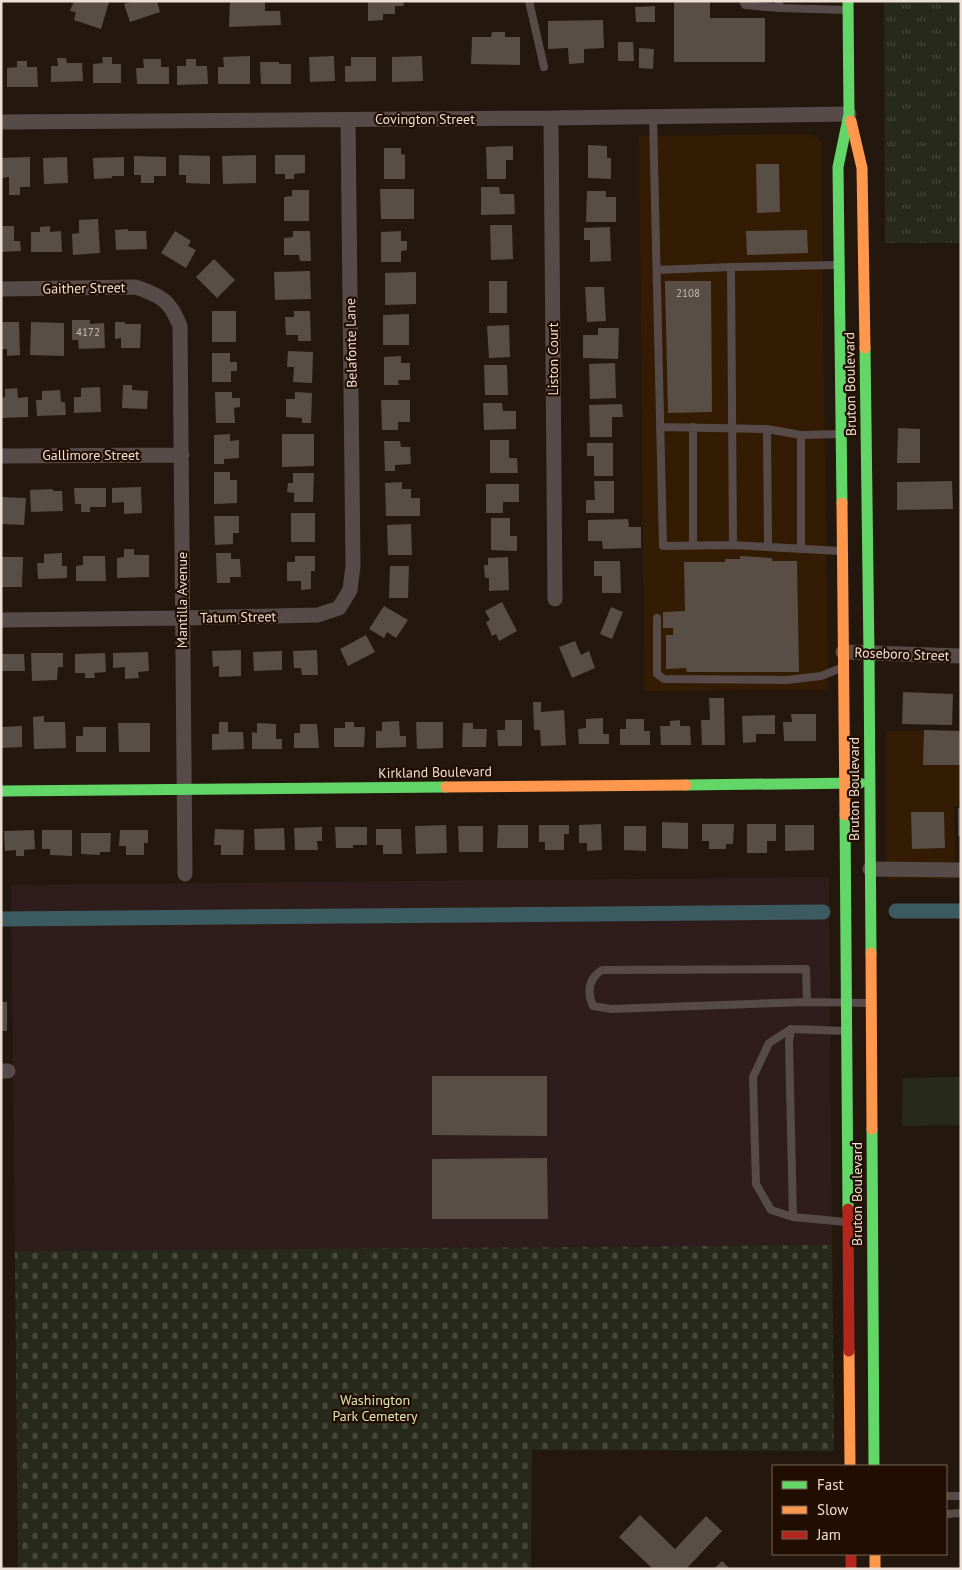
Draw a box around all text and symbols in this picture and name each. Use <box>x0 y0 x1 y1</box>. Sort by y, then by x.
street label: Covington Street <box>375 110 475 128</box>
street label: Gaither Street <box>42 278 126 298</box>
house number: 2108 <box>676 286 700 300</box>
street label: Belafonte Lane <box>341 298 361 388</box>
street label: Liston Court <box>544 322 562 395</box>
house number: 4172 <box>76 325 100 339</box>
street label: Bruton Boulevard <box>840 332 860 436</box>
street label: Gallimore Street <box>42 446 140 464</box>
street label: Mantilla Avenue <box>173 552 191 648</box>
street label: Tatum Street <box>200 607 277 627</box>
street label: Roseboro Street <box>854 643 950 665</box>
street label: Bruton Boulevard <box>845 737 863 841</box>
street label: Kirkland Boulevard <box>378 762 492 782</box>
street label: Bruton Boulevard <box>848 1142 866 1246</box>
park label: Washington Park Cemetery <box>332 1391 418 1425</box>
legend <box>772 1465 947 1555</box>
text: Fast <box>817 1475 844 1494</box>
text: Slow <box>817 1500 848 1519</box>
text: Jam <box>816 1525 841 1544</box>

